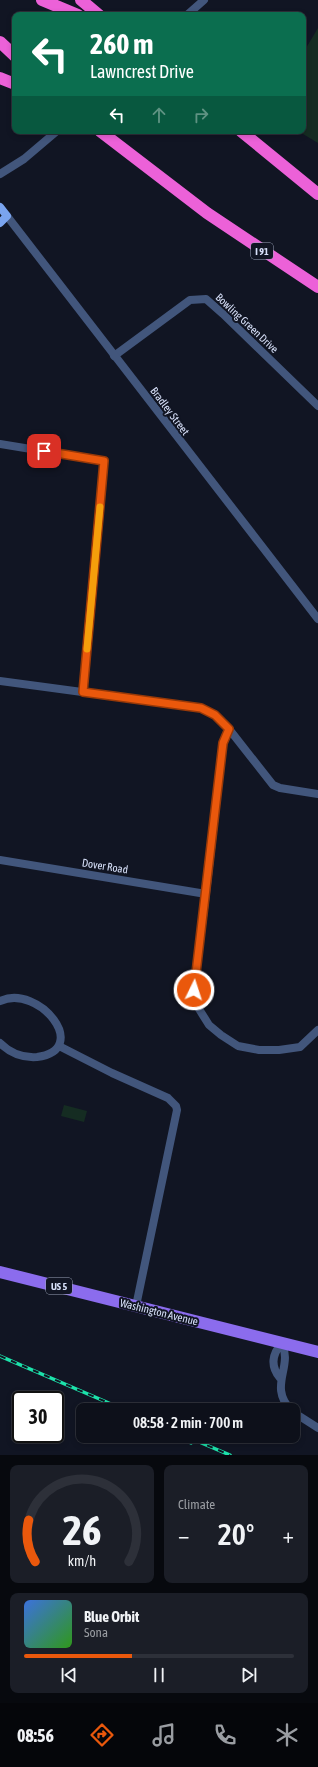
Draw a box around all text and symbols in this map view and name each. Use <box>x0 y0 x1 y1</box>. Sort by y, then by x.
icon: left <box>24 28 76 80</box>
text: 260 m <box>90 28 153 60</box>
text: Lawncrest Drive <box>90 61 194 82</box>
icon: left <box>106 104 128 126</box>
icon: ahead <box>148 104 170 126</box>
icon: right <box>190 104 212 126</box>
road number: I 91 <box>251 243 273 259</box>
street label: Bowling Green Drive <box>213 291 281 355</box>
street label: Bradley Street <box>148 385 192 437</box>
pin <box>27 434 61 468</box>
icon: arrive <box>33 440 55 462</box>
street label: Dover Road <box>81 856 129 876</box>
position arrow <box>173 969 215 1011</box>
road number: US 5 <box>46 1278 72 1294</box>
street label: Washington Avenue <box>119 1296 199 1328</box>
speed limit sign: 30 <box>12 1391 64 1443</box>
text: 08:58 · 2 min · 700 m <box>133 1414 243 1431</box>
text: Climate <box>178 1497 215 1512</box>
text: 26 <box>62 1506 102 1554</box>
text: 20° <box>218 1517 254 1551</box>
text: − <box>178 1522 189 1548</box>
text: + <box>283 1522 294 1548</box>
text: km/h <box>68 1553 96 1569</box>
text: Blue Orbit <box>84 1608 139 1625</box>
text: Sona <box>84 1625 108 1640</box>
icon: previous <box>58 1664 80 1686</box>
icon: pause <box>148 1664 170 1686</box>
icon: next <box>238 1664 260 1686</box>
icon: directions <box>88 1721 116 1749</box>
icon: music <box>150 1721 178 1749</box>
icon: phone <box>211 1721 239 1749</box>
icon: climate <box>273 1721 301 1749</box>
text: 08:56 <box>17 1725 54 1746</box>

